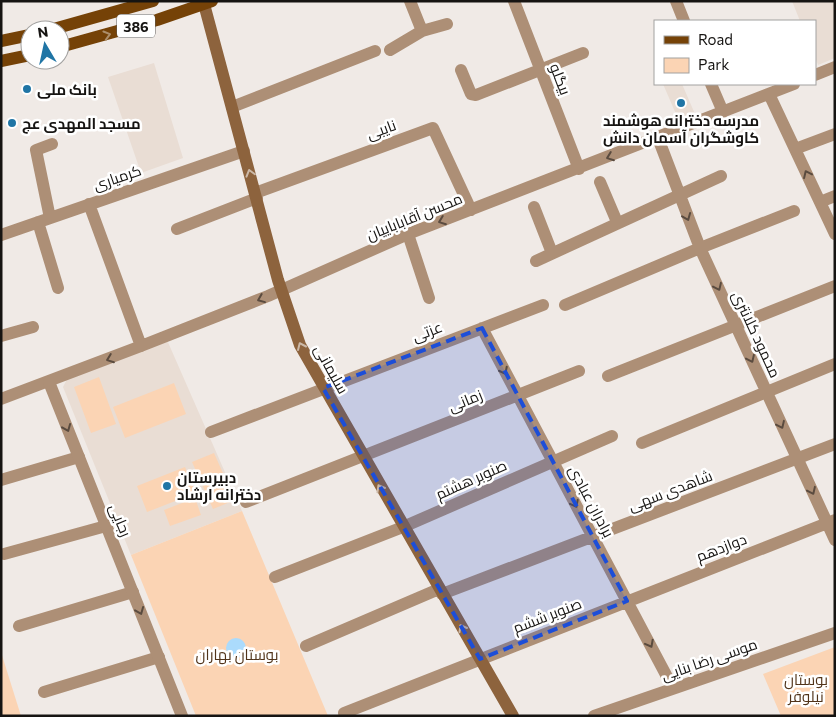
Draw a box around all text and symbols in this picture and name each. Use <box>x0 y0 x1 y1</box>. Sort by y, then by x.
road number: 386 <box>117 15 155 38</box>
north arrow <box>20 20 70 70</box>
legend <box>654 20 816 85</box>
text: N <box>36 22 49 41</box>
one-way arrow <box>103 30 112 41</box>
text: Road <box>698 30 733 48</box>
text: Park <box>698 55 729 73</box>
street label: بیگلو <box>546 61 575 98</box>
place label: بانک ملی <box>37 80 97 99</box>
marker: بانک ملی <box>21 83 33 95</box>
marker: مدرسه دخترانه هوشمند کاوشگران آسمان دانش <box>675 97 687 109</box>
place label: مدرسه دخترانه هوشمند کاوشگران آسمان دانش <box>603 111 759 147</box>
place label: مسجد المهدی عج <box>22 114 141 134</box>
street label: نایبی <box>364 115 399 144</box>
marker: مسجد المهدی عج <box>6 117 18 129</box>
one-way arrow <box>606 151 615 161</box>
street label: کرمیاری <box>91 160 144 195</box>
one-way arrow <box>245 169 256 178</box>
one-way arrow <box>803 170 813 179</box>
street label: محسن آقاباباییان <box>363 189 465 245</box>
one-way arrow <box>681 212 691 221</box>
one-way arrow <box>438 215 447 226</box>
one-way arrow <box>711 282 722 291</box>
street label: محمود کلانتری <box>727 288 785 381</box>
one-way arrow <box>257 293 265 303</box>
street label: عزتی <box>409 317 445 347</box>
street label: سلیمانی <box>309 341 353 398</box>
one-way arrow <box>297 342 307 351</box>
one-way arrow <box>106 353 114 363</box>
one-way arrow <box>745 354 755 363</box>
one-way arrow <box>498 366 508 375</box>
street label: زمانی <box>445 385 485 417</box>
one-way arrow <box>775 420 786 429</box>
one-way arrow <box>61 423 71 432</box>
street label: صنوبر هشتم <box>433 455 510 504</box>
street label: برادران عبادی <box>564 462 618 541</box>
street label: شاهدی سهی <box>625 466 715 516</box>
place label: دبیرستان دخترانه ارشاد <box>177 468 261 504</box>
marker: دبیرستان دخترانه ارشاد <box>161 480 173 492</box>
one-way arrow <box>377 484 387 493</box>
one-way arrow <box>806 486 816 495</box>
one-way arrow <box>569 499 579 508</box>
street label: رجایی <box>104 501 136 540</box>
street label: دوازدهم <box>693 529 749 567</box>
street label: صنوبر ششم <box>510 594 585 638</box>
one-way arrow <box>134 606 144 615</box>
one-way arrow <box>458 625 468 634</box>
street label: موسی رضا بنایی <box>659 634 760 686</box>
one-way arrow <box>644 639 654 648</box>
park label: بوستان بهاران <box>195 645 279 665</box>
park label: بوستان نیلوفر <box>784 670 828 706</box>

